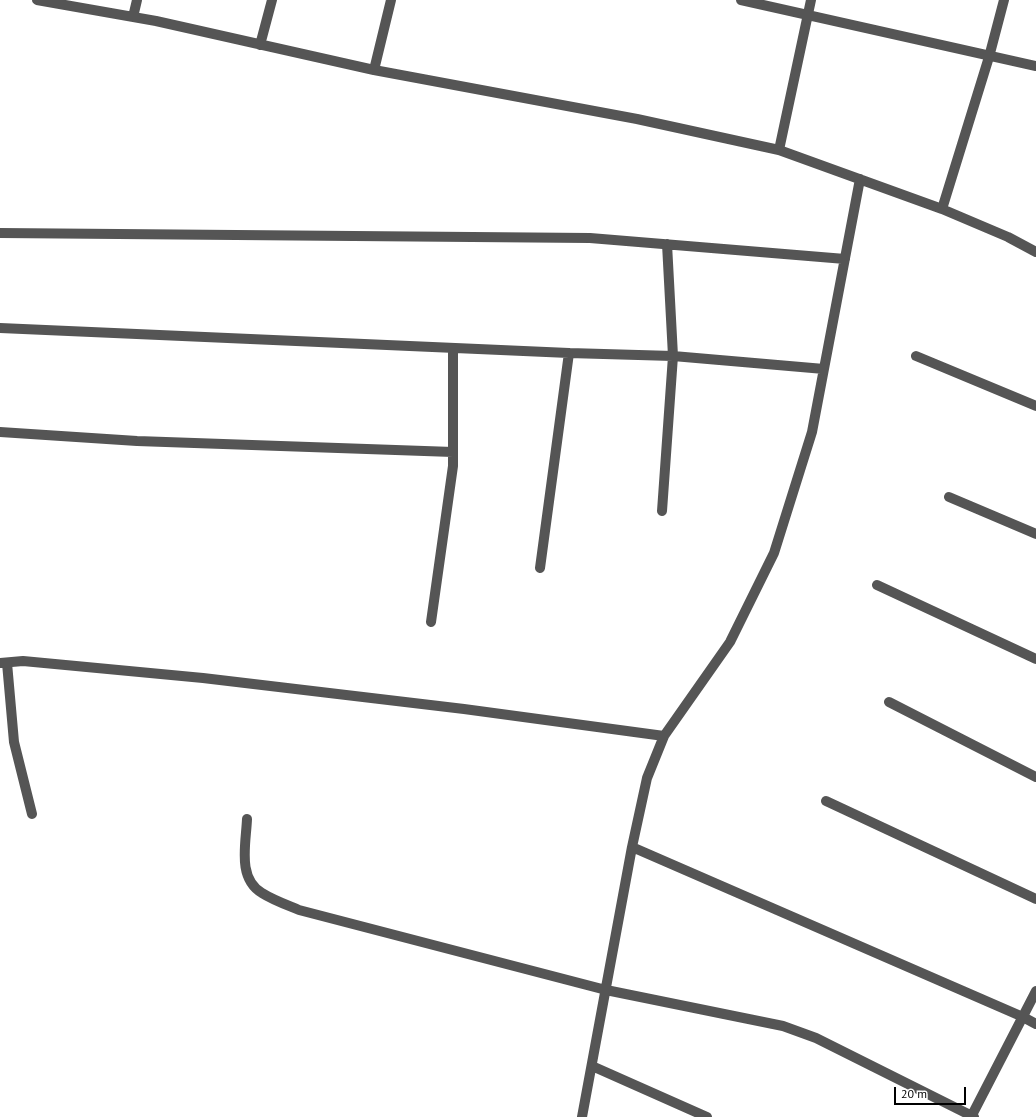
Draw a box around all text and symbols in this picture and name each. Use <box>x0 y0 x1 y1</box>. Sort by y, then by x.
scale bar <box>896 1079 968 1105</box>
text: 20 m <box>901 1086 927 1101</box>

